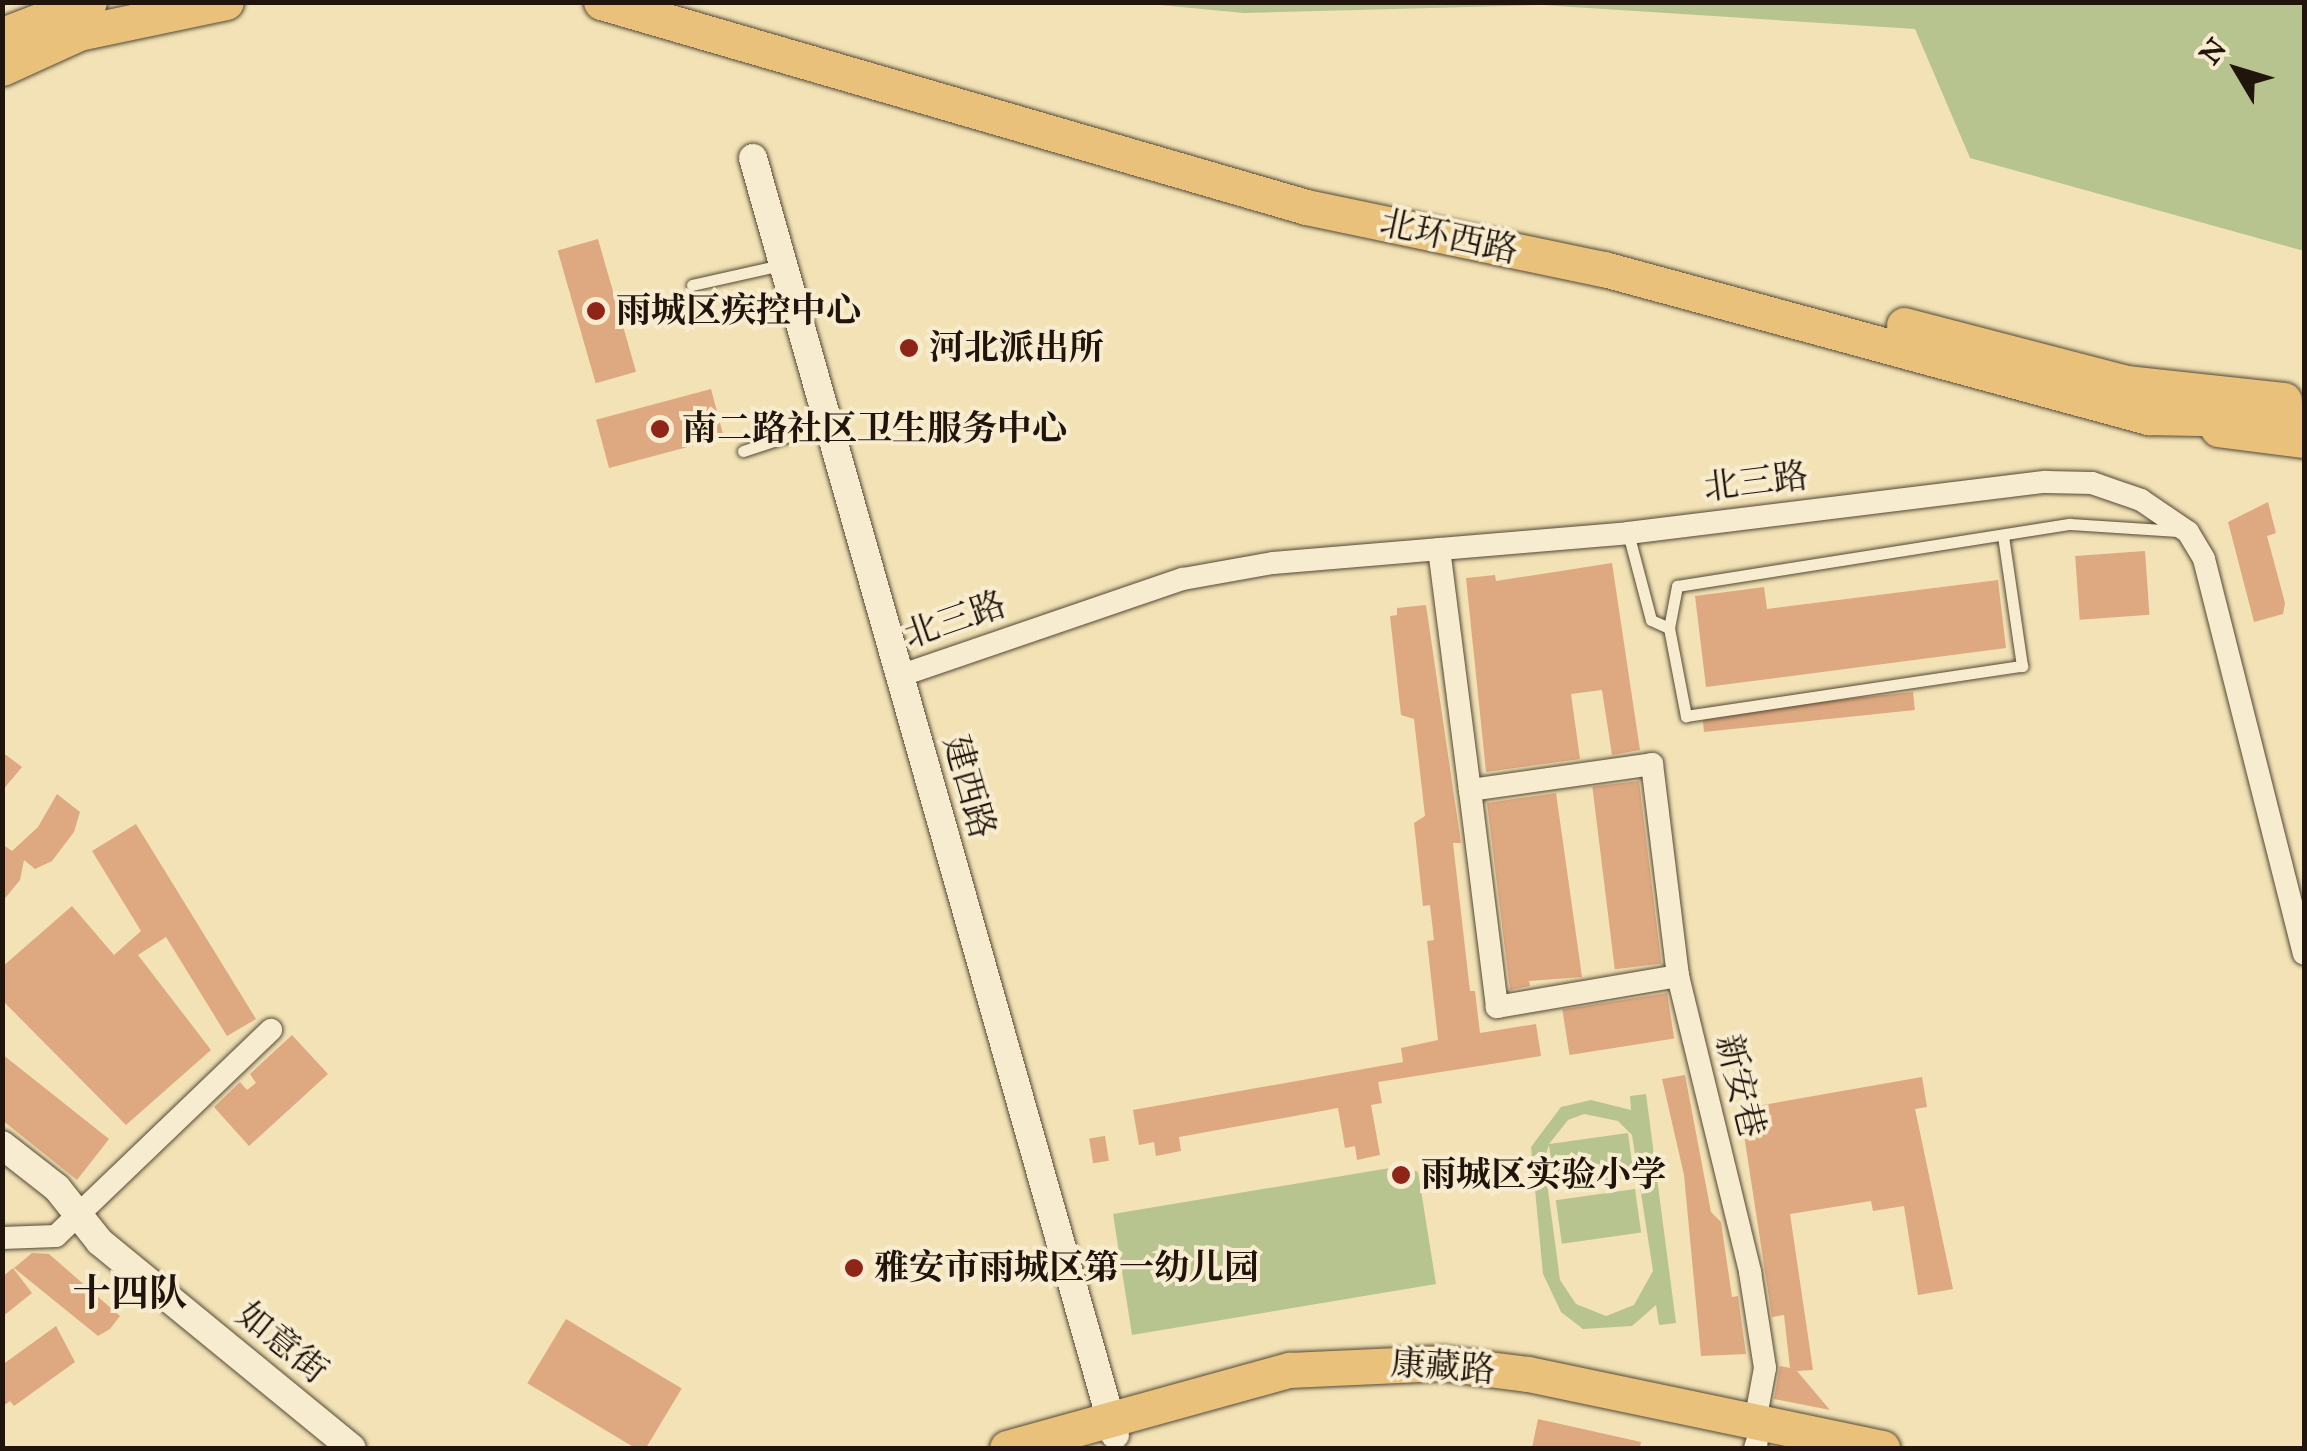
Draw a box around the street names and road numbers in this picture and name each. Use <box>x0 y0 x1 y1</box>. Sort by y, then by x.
street label: 北环西路 <box>1376 202 1522 272</box>
street label: 北三路 <box>1701 455 1811 509</box>
street label: 北三路 <box>899 583 1011 657</box>
street label: 建西路 <box>934 731 1004 843</box>
street label: 新安巷 <box>1707 1030 1773 1142</box>
street label: 如意街 <box>228 1294 336 1392</box>
street label: 康藏路 <box>1389 1342 1497 1392</box>

